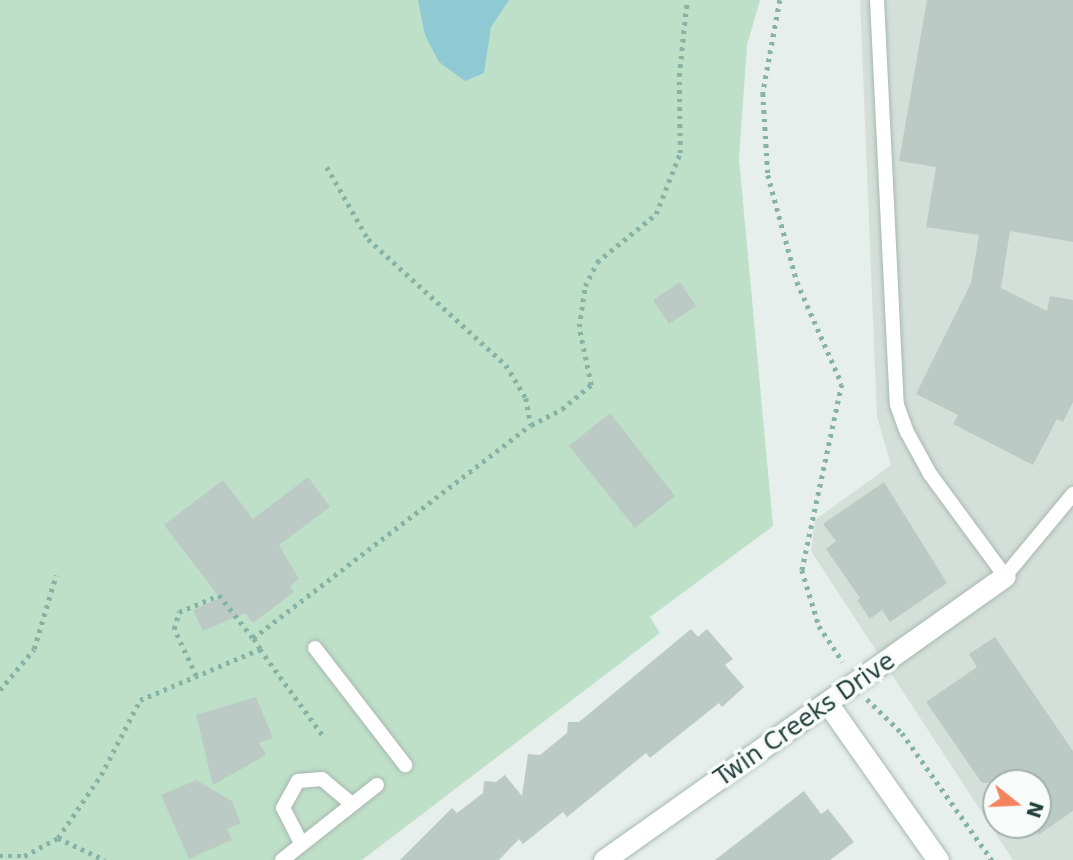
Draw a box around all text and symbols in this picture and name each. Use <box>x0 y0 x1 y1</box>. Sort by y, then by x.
street label: Twin Creeks Drive <box>709 647 901 793</box>
north arrow <box>982 769 1052 839</box>
text: N <box>1022 799 1048 821</box>

